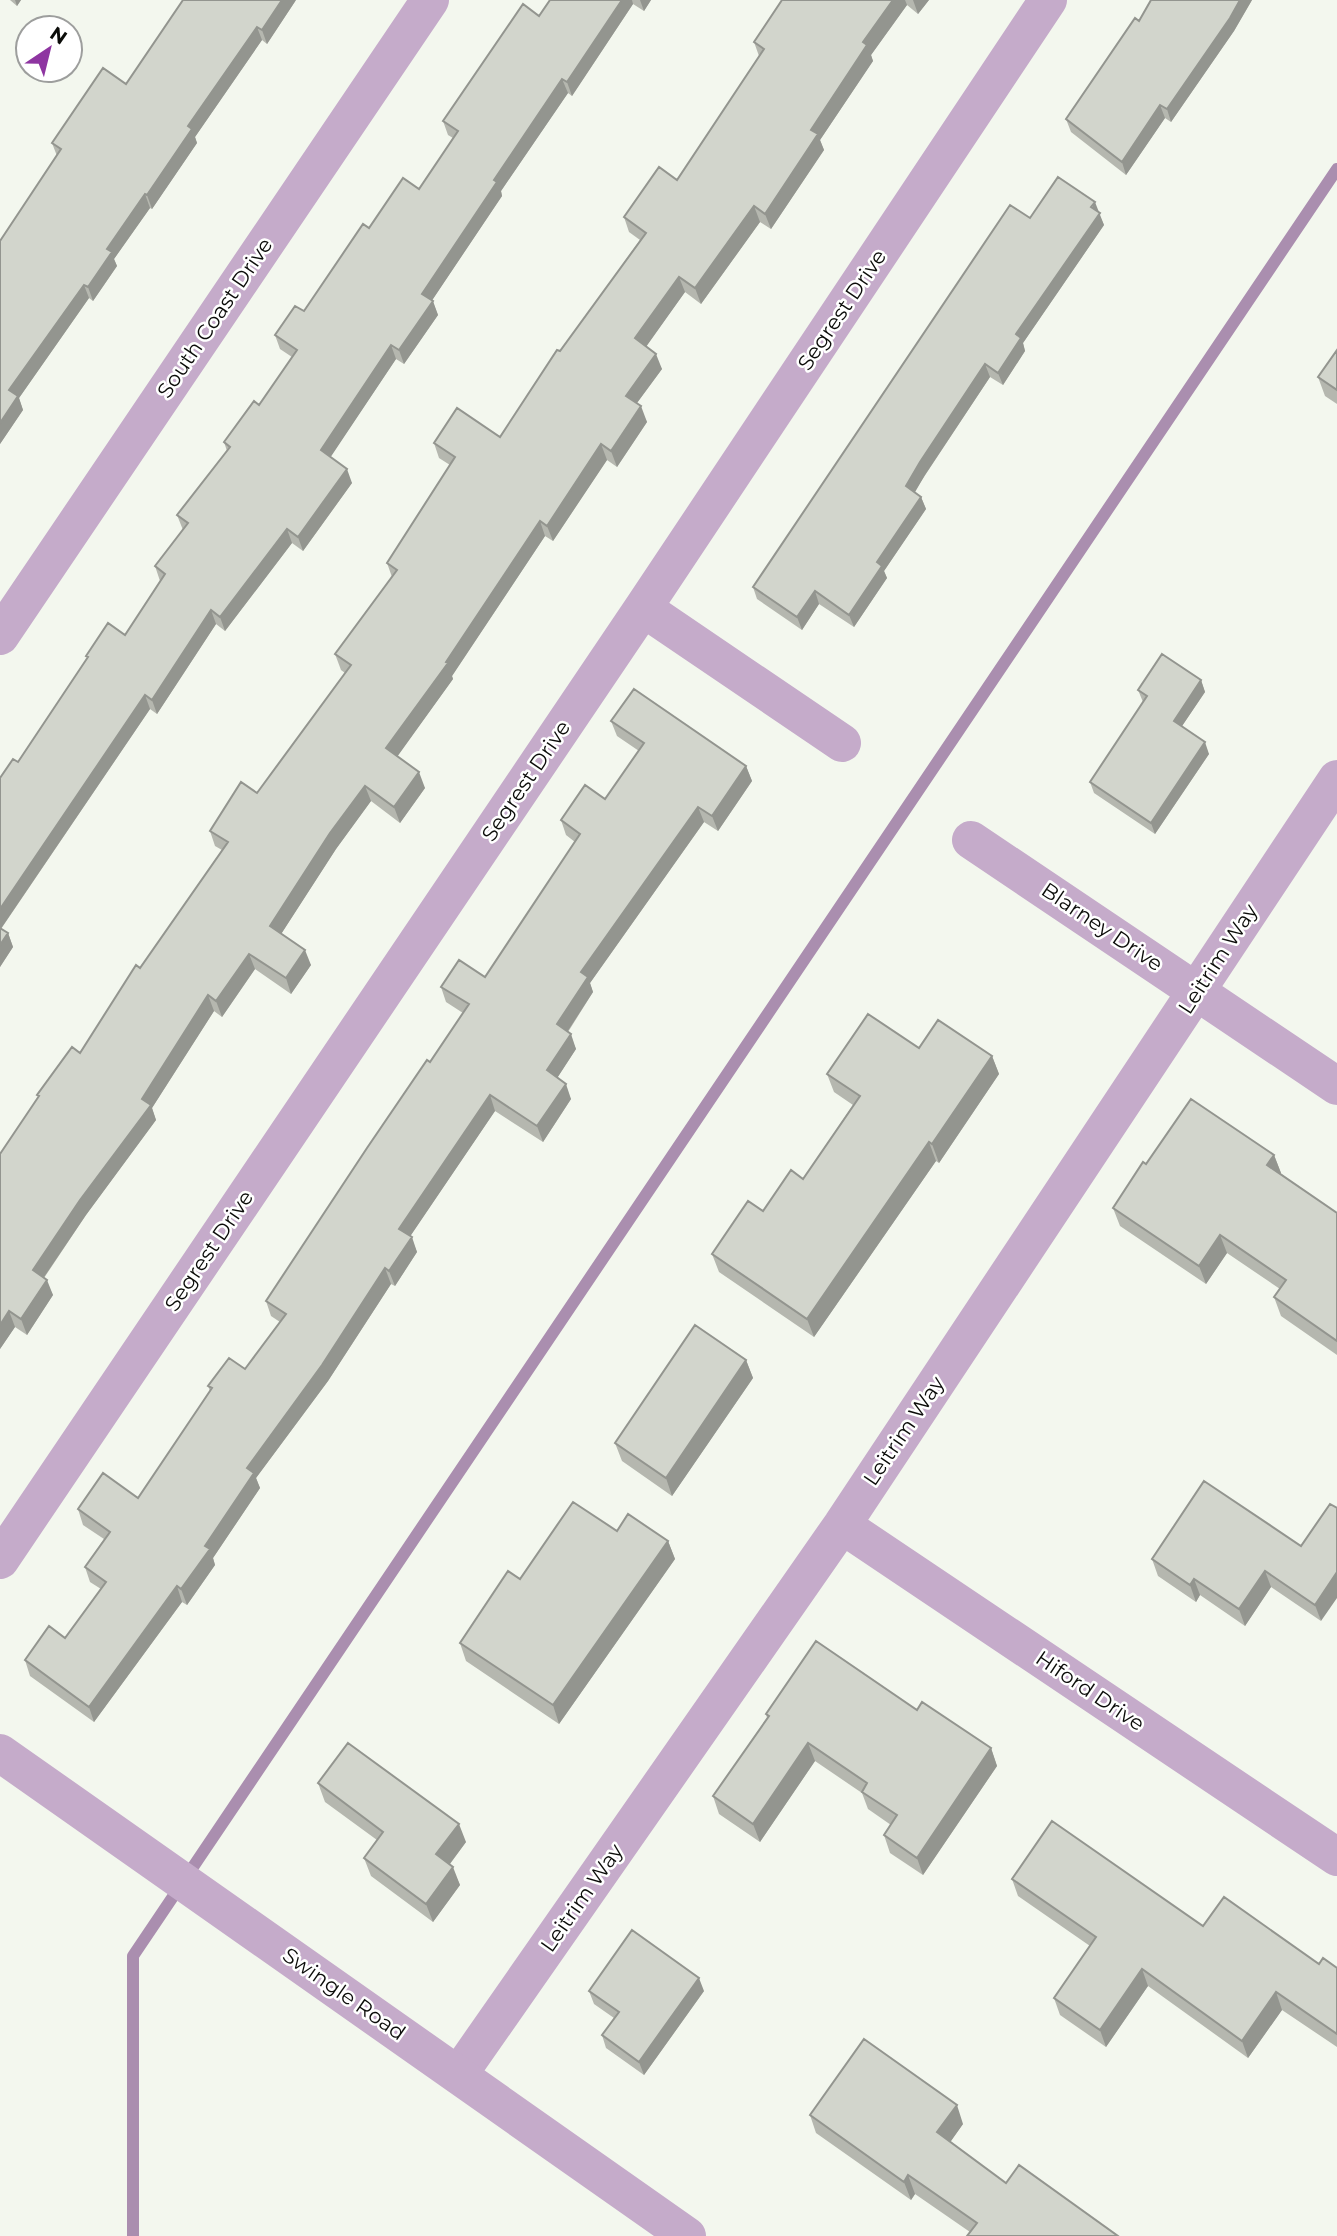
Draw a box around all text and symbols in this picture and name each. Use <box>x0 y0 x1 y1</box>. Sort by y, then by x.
north arrow <box>14 14 84 84</box>
text: N <box>46 22 71 49</box>
street label: South Coast Drive <box>152 233 277 402</box>
street label: Segrest Drive <box>792 245 891 375</box>
street label: Segrest Drive <box>476 716 575 846</box>
street label: Blarney Drive <box>1037 877 1168 976</box>
street label: Leitrim Way <box>1173 899 1263 1018</box>
street label: Segrest Drive <box>159 1186 258 1316</box>
street label: Leitrim Way <box>858 1371 950 1490</box>
street label: Hiford Drive <box>1031 1645 1149 1736</box>
street label: Leitrim Way <box>535 1838 628 1957</box>
street label: Swingle Road <box>278 1942 410 2045</box>

